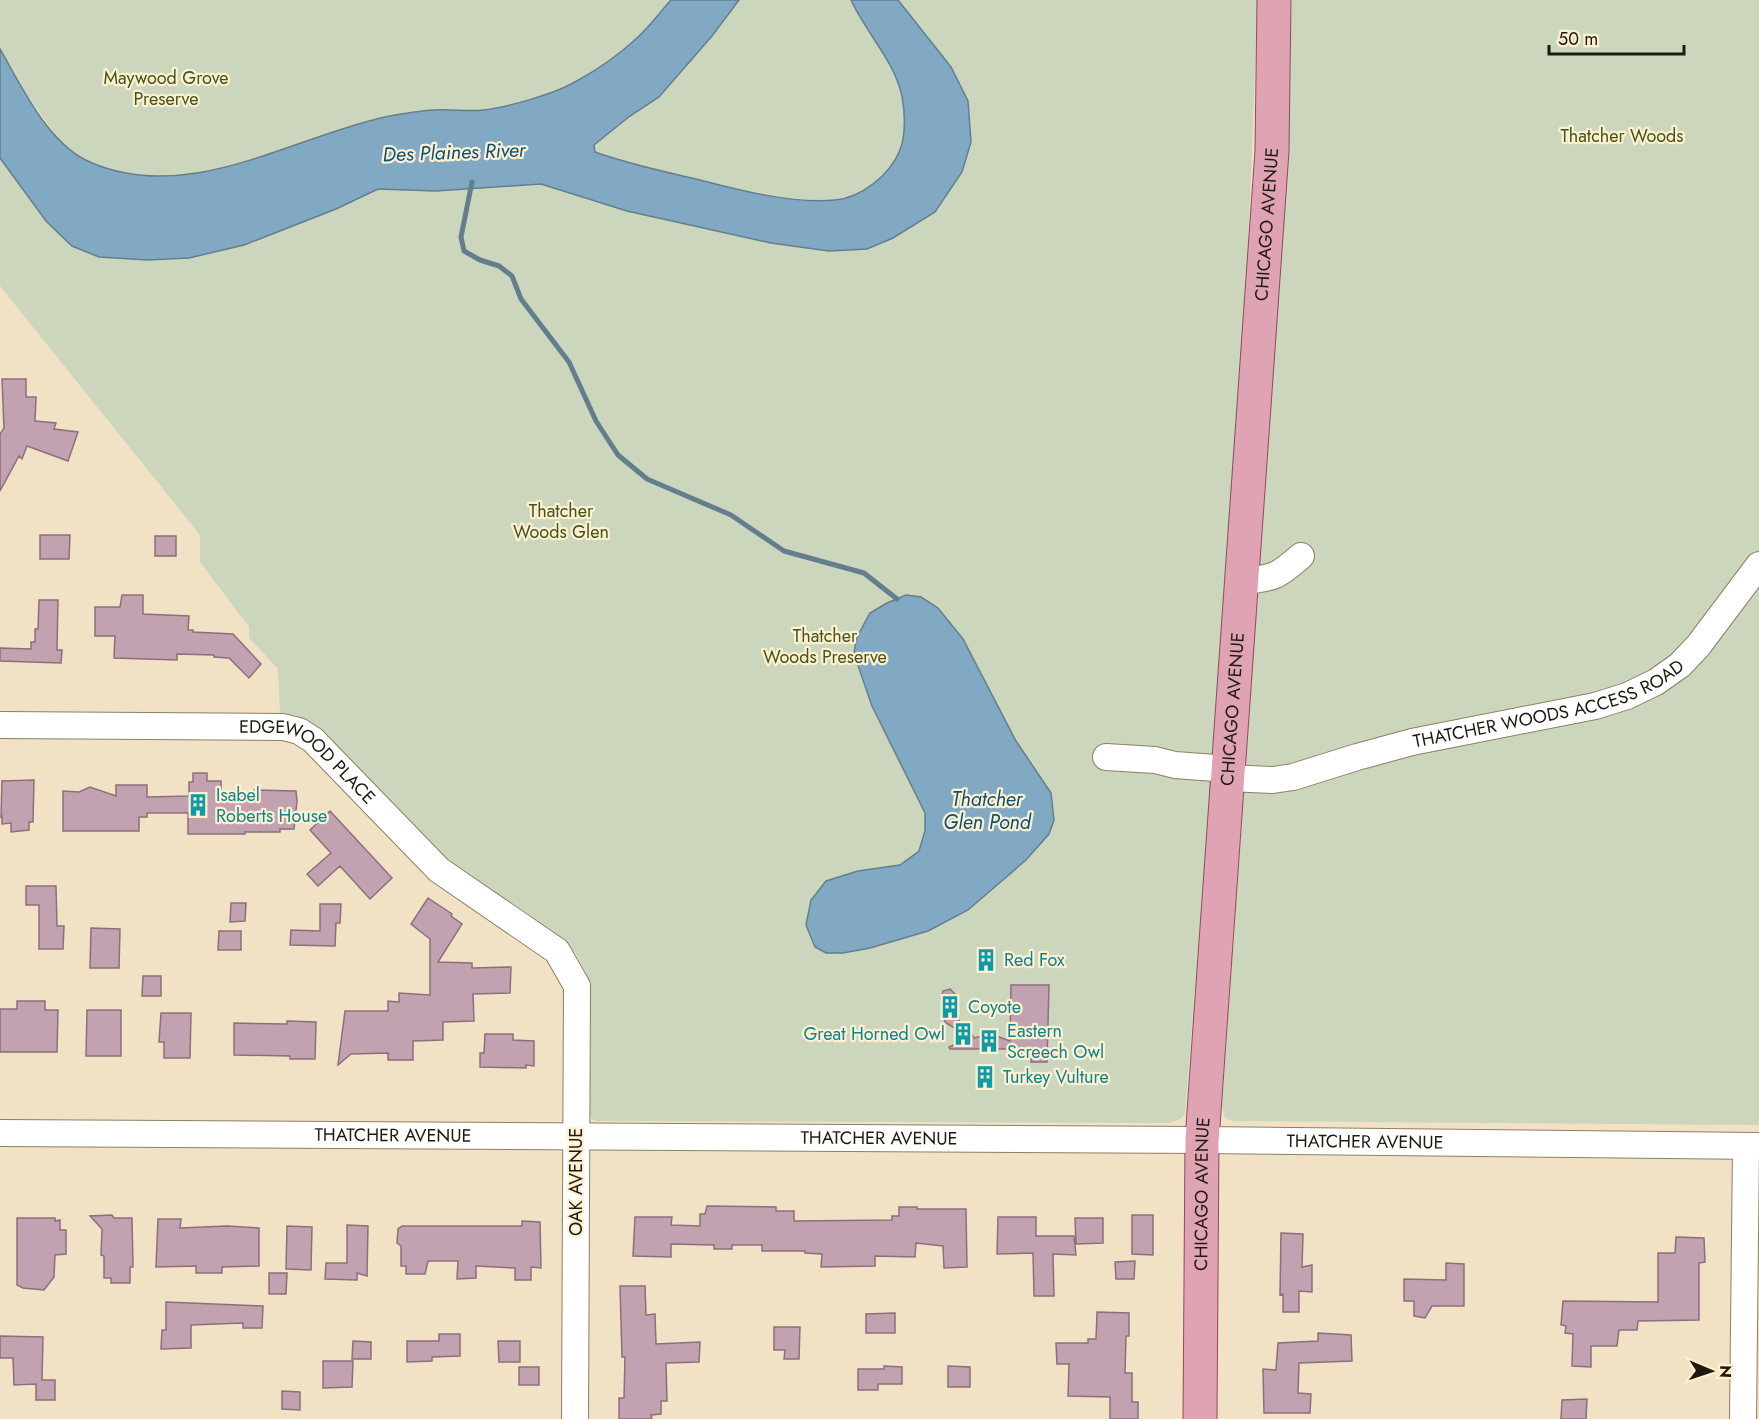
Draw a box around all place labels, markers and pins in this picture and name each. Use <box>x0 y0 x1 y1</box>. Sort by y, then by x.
place label: Isabel Roberts House <box>216 782 327 829</box>
building icon: Isabel Roberts House <box>185 792 211 818</box>
building icon: Red Fox <box>973 947 999 973</box>
place label: Red Fox <box>1004 947 1065 973</box>
building icon: Coyote <box>937 994 963 1020</box>
place label: Coyote <box>968 994 1021 1020</box>
place label: Eastern Screech Owl <box>1007 1018 1104 1065</box>
place label: Great Horned Owl <box>803 1021 945 1047</box>
building icon: Great Horned Owl <box>950 1021 976 1047</box>
building icon: Eastern Screech Owl <box>976 1028 1002 1054</box>
building icon: Turkey Vulture <box>972 1064 998 1090</box>
place label: Turkey Vulture <box>1003 1064 1109 1090</box>

